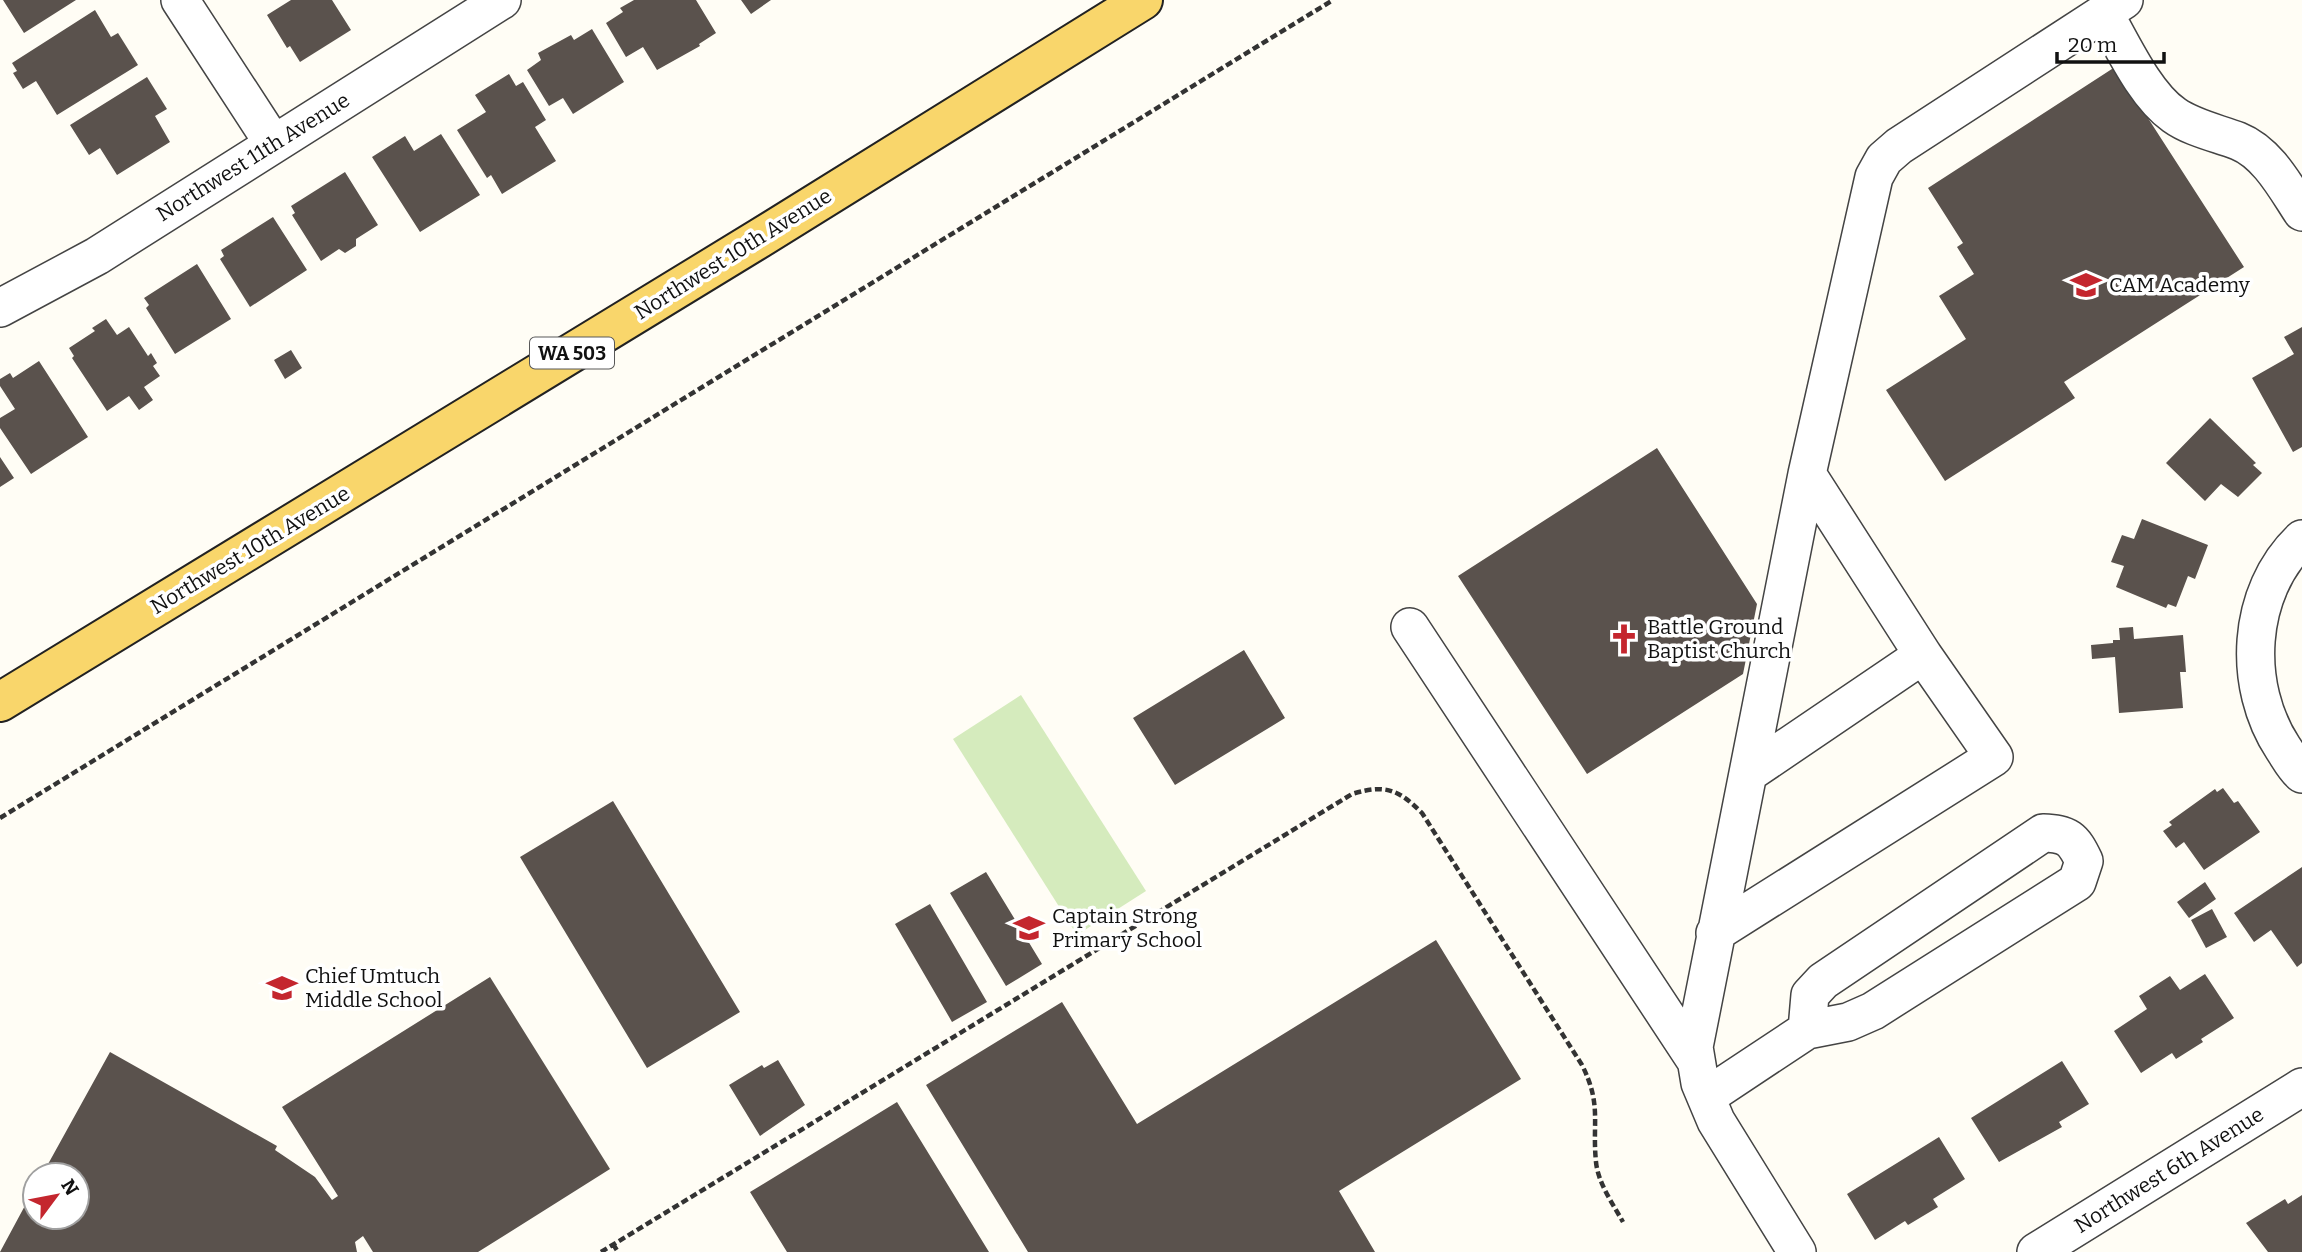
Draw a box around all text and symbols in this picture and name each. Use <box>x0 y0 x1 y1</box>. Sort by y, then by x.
scale bar <box>2057 21 2164 65</box>
text: 20 m <box>2068 32 2117 58</box>
street label: Northwest 11th Avenue <box>152 87 354 227</box>
street label: Northwest 10th Avenue <box>630 183 836 325</box>
school or university icon: CAM Academy <box>2069 268 2103 302</box>
place label: CAM Academy <box>2109 272 2251 298</box>
road number: WA 503 <box>530 338 614 368</box>
street label: Northwest 10th Avenue <box>146 480 354 620</box>
place label: Battle Ground Baptist Church <box>1647 614 1791 664</box>
church icon: Battle Ground Baptist Church <box>1607 622 1641 656</box>
place label: Captain Strong Primary School <box>1052 903 1202 953</box>
school or university icon: Captain Strong Primary School <box>1012 911 1046 945</box>
place label: Chief Umtuch Middle School <box>305 963 443 1013</box>
school or university icon: Chief Umtuch Middle School <box>265 971 299 1005</box>
street label: Northwest 6th Avenue <box>2070 1101 2268 1239</box>
north arrow <box>21 1161 91 1231</box>
text: N <box>56 1175 84 1200</box>

